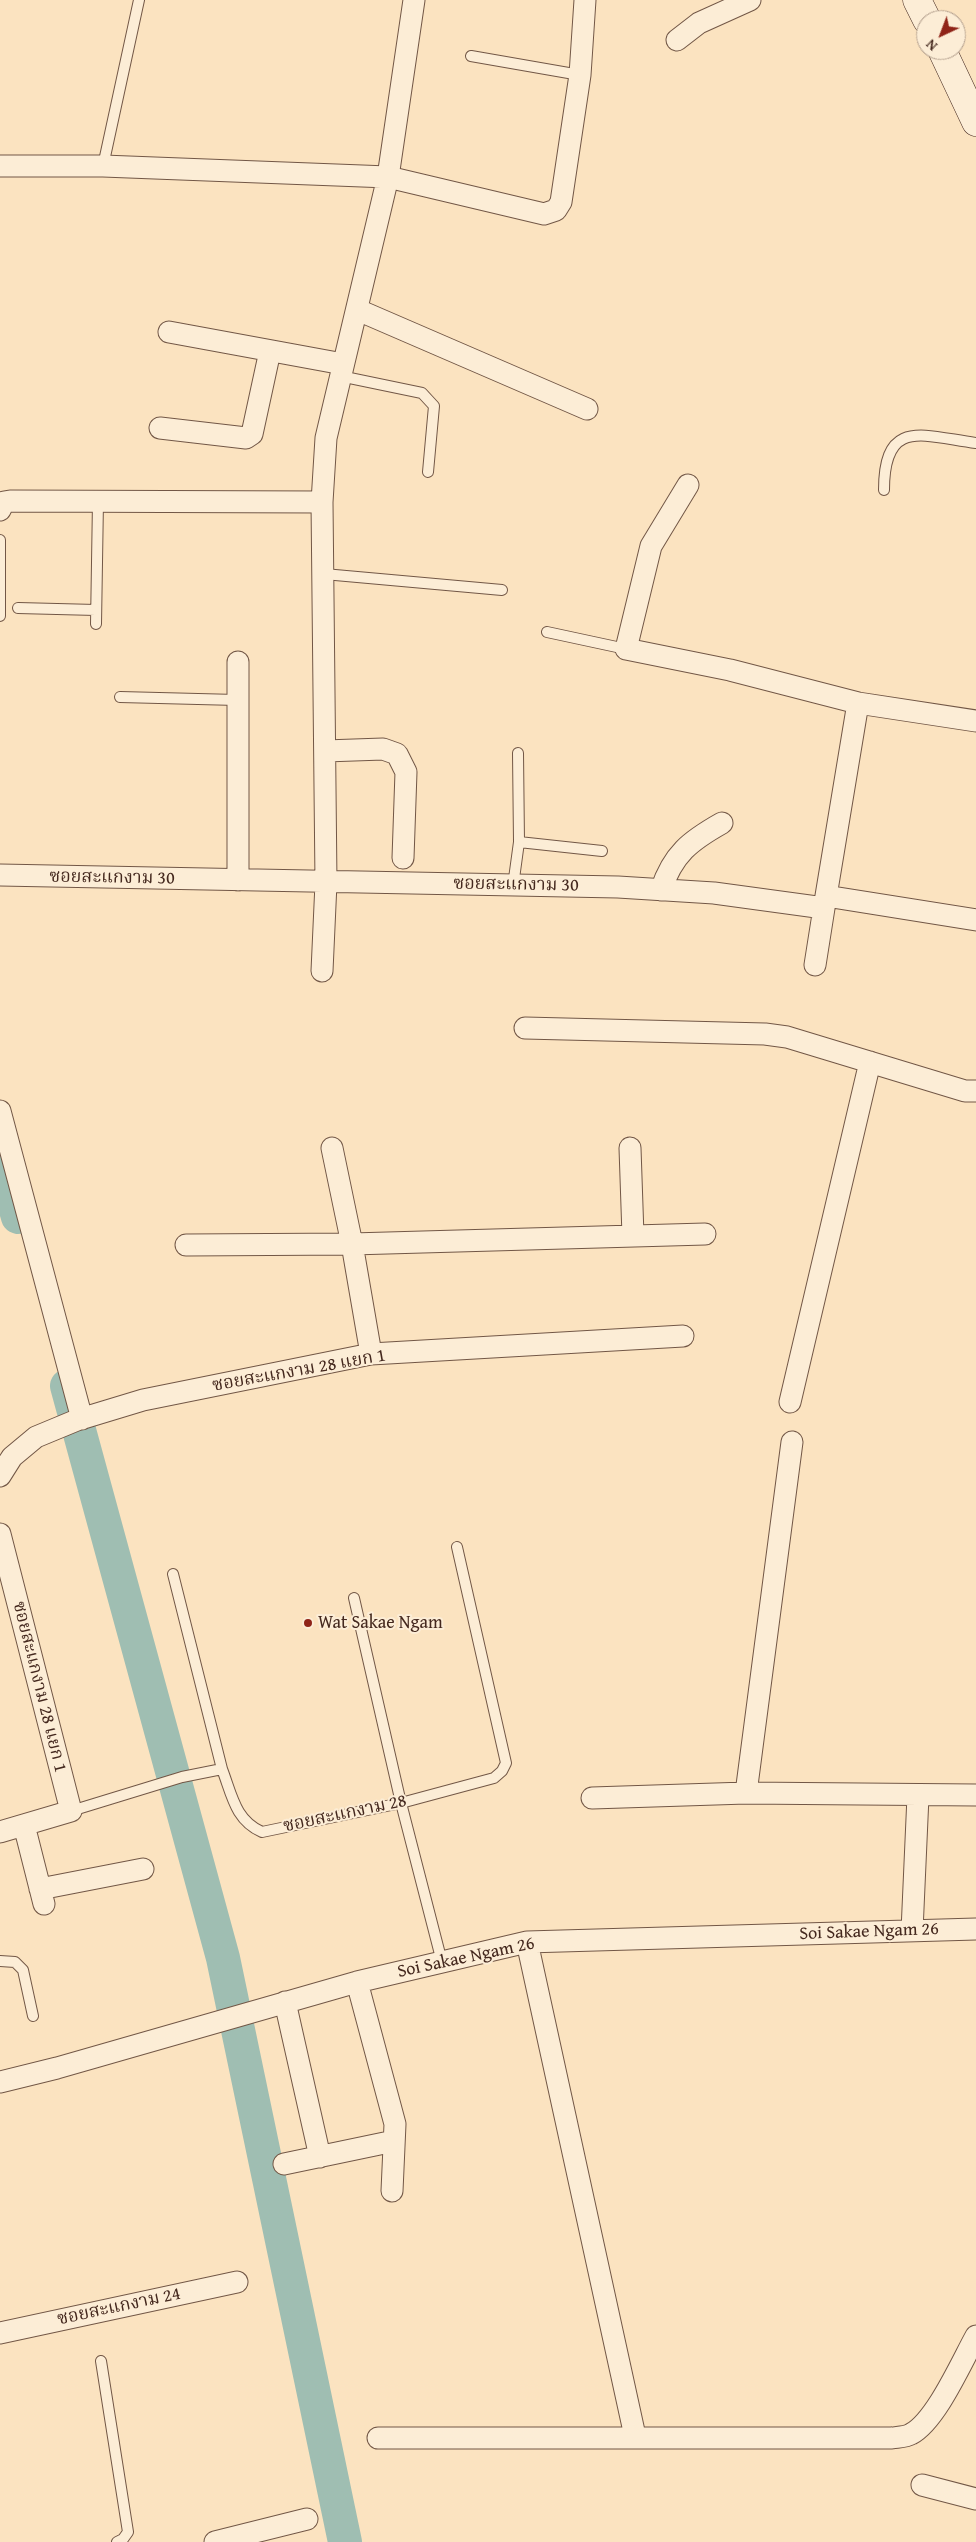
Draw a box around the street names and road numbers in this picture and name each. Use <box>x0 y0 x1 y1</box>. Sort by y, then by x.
street label: ซอยสะแกงาม 30 <box>49 866 175 890</box>
street label: ซอยสะแกงาม 30 <box>453 873 579 897</box>
street label: ซอยสะแกงาม 28 แยก 1 <box>211 1345 387 1397</box>
street label: ซอยสะแกงาม 28 แยก 1 <box>7 1599 71 1775</box>
street label: ซอยสะแกงาม 28 <box>281 1790 409 1838</box>
street label: Soi Sakae Ngam 26 <box>799 1919 939 1945</box>
street label: Soi Sakae Ngam 26 <box>395 1933 537 1983</box>
street label: ซอยสะแกงาม 24 <box>55 2283 183 2331</box>

